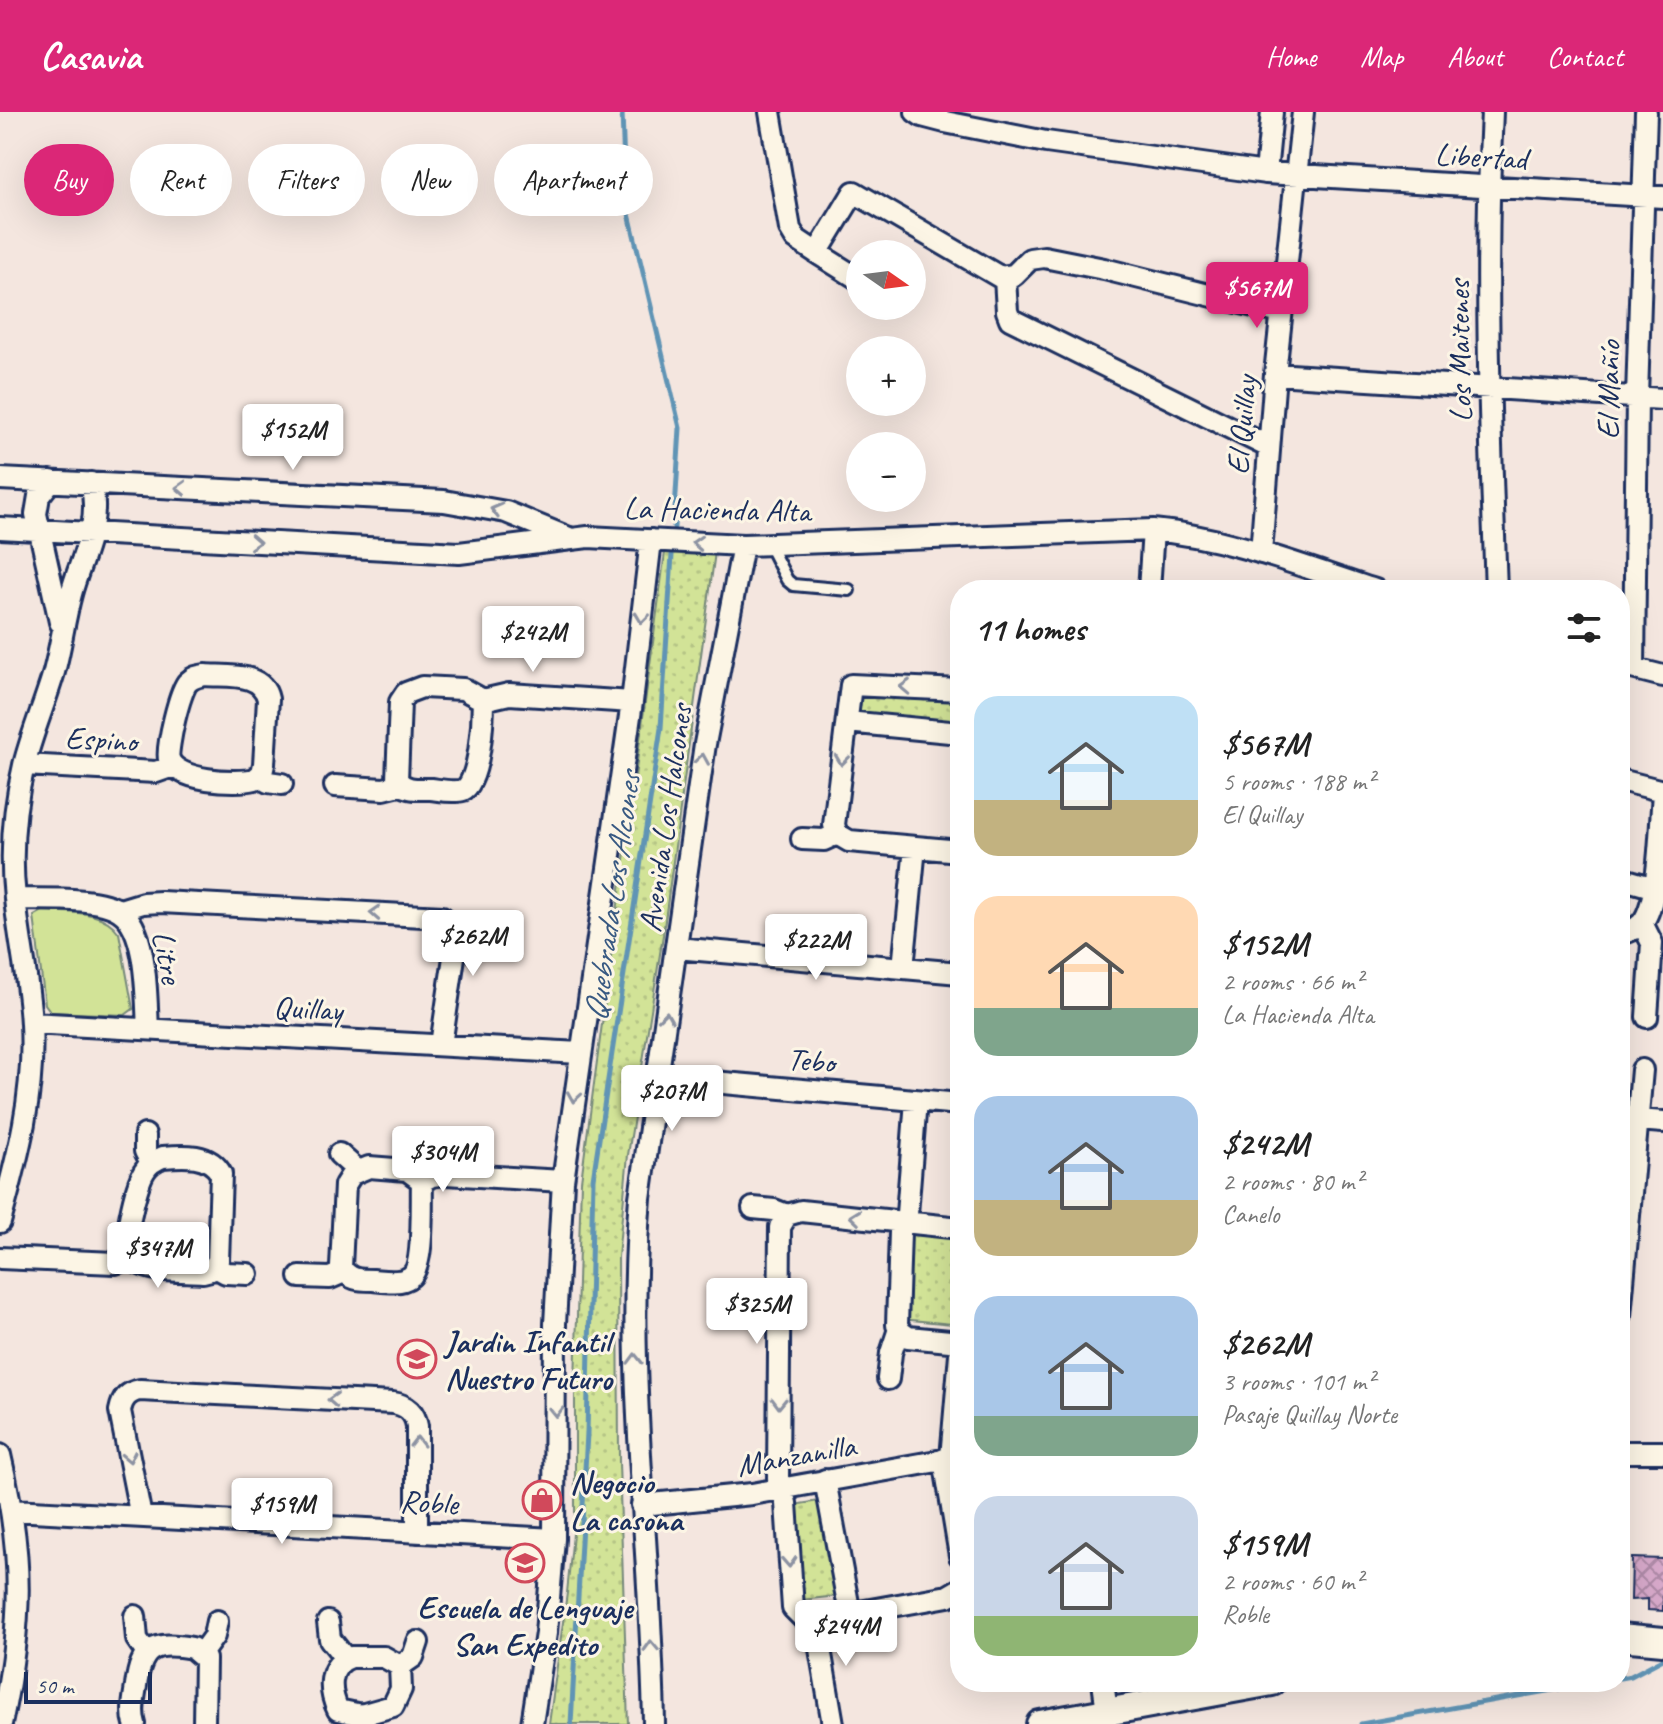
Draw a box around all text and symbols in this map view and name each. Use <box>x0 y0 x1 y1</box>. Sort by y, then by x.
text: Casavia <box>40 33 141 80</box>
text: Home <box>1266 39 1316 74</box>
text: Map <box>1360 39 1403 74</box>
text: About <box>1447 39 1503 74</box>
text: Contact <box>1547 39 1623 74</box>
street label: Libertad <box>1434 134 1532 180</box>
chip: Buy <box>24 144 114 216</box>
chip: Rent <box>130 144 232 216</box>
chip: Filters <box>248 144 365 216</box>
chip: New <box>381 144 478 216</box>
chip: Apartment <box>494 144 653 216</box>
north arrow <box>846 240 926 320</box>
map controls <box>846 240 926 512</box>
pin: $567M <box>1201 262 1313 330</box>
text: $567M <box>1224 271 1290 304</box>
street label: Los Maitenes <box>1438 276 1481 422</box>
button: + <box>846 336 926 416</box>
street label: El Mañío <box>1587 339 1630 440</box>
street label: El Quillay <box>1217 371 1266 476</box>
pin: $152M <box>237 404 349 472</box>
text: $152M <box>260 413 326 446</box>
button: − <box>846 432 926 512</box>
one-way arrow <box>174 480 187 497</box>
street label: La Hacienda Alta <box>623 487 814 532</box>
one-way arrow <box>490 503 504 519</box>
one-way arrow <box>249 533 262 550</box>
one-way arrow <box>690 534 703 551</box>
pin: $242M <box>477 606 589 674</box>
icon: filters <box>1562 606 1606 650</box>
text: 11 homes <box>974 607 1085 650</box>
one-way arrow <box>634 612 651 625</box>
text: $242M <box>500 615 566 648</box>
one-way arrow <box>898 679 911 696</box>
street label: Avenida Los Halcones <box>629 700 702 935</box>
street label: Espino <box>64 717 142 762</box>
text: $567M <box>1222 722 1308 765</box>
icon: home <box>1038 728 1134 824</box>
one-way arrow <box>693 752 710 766</box>
one-way arrow <box>834 753 851 767</box>
water label: Quebrada Los Alcones <box>573 765 651 1024</box>
text: 5 rooms · 188 m² <box>1222 765 1374 798</box>
text: El Quillay <box>1222 798 1302 831</box>
one-way arrow <box>368 905 381 922</box>
pin: $262M <box>417 910 529 978</box>
pin: $222M <box>760 914 872 982</box>
text: $262M <box>440 919 506 952</box>
text: $152M <box>1222 922 1307 965</box>
text: $222M <box>783 923 849 956</box>
street label: Litre <box>142 927 193 989</box>
icon: home <box>1038 928 1134 1024</box>
text: 2 rooms · 66 m² <box>1222 965 1363 998</box>
street label: Quillay <box>273 986 346 1031</box>
text: La Hacienda Alta <box>1222 998 1374 1031</box>
one-way arrow <box>657 1010 674 1023</box>
street label: Tebo <box>786 1038 840 1083</box>
pin: $207M <box>616 1065 728 1133</box>
text: $207M <box>639 1074 705 1107</box>
one-way arrow <box>566 1090 583 1104</box>
text: $242M <box>1222 1122 1308 1165</box>
pin: $304M <box>387 1126 499 1194</box>
icon: home <box>1038 1128 1134 1224</box>
text: $304M <box>410 1135 476 1168</box>
text: 2 rooms · 80 m² <box>1222 1165 1363 1198</box>
text: Canelo <box>1222 1198 1279 1231</box>
one-way arrow <box>848 1208 861 1225</box>
pin: $347M <box>102 1222 214 1290</box>
text: $347M <box>125 1231 191 1264</box>
pin: $325M <box>701 1278 813 1346</box>
text: $325M <box>724 1287 790 1320</box>
place label: Jardin Infantil Nuestro Futuro <box>443 1321 616 1399</box>
text: $262M <box>1222 1322 1309 1365</box>
icon: home <box>1038 1328 1134 1424</box>
school or university icon: Jardin Infantil Nuestro Futuro <box>396 1338 438 1380</box>
one-way arrow <box>626 1352 643 1365</box>
text: 3 rooms · 101 m² <box>1222 1365 1374 1398</box>
one-way arrow <box>326 1392 339 1409</box>
one-way arrow <box>770 1397 788 1410</box>
text: Pasaje Quillay Norte <box>1222 1398 1397 1431</box>
one-way arrow <box>547 1406 564 1419</box>
street label: Manzanilla <box>734 1425 860 1486</box>
one-way arrow <box>408 1435 426 1448</box>
one-way arrow <box>120 1450 137 1464</box>
place label: Negocio La casona <box>570 1462 685 1540</box>
pin: $159M <box>226 1478 338 1546</box>
shop icon: Negocio La casona <box>521 1479 563 1521</box>
street label: Roble <box>399 1481 462 1525</box>
text: $159M <box>249 1487 315 1520</box>
text: $159M <box>1222 1522 1307 1565</box>
icon: home <box>1038 1528 1134 1624</box>
school or university icon: Escuela de Lenguaje San Expedito <box>504 1542 546 1584</box>
one-way arrow <box>781 1556 798 1569</box>
text: 2 rooms · 60 m² <box>1222 1565 1363 1598</box>
place label: Escuela de Lenguaje San Expedito <box>418 1587 635 1665</box>
text: Roble <box>1222 1598 1269 1631</box>
pin: $244M <box>790 1600 902 1668</box>
text: $244M <box>813 1609 879 1642</box>
one-way arrow <box>643 1639 660 1652</box>
scale bar <box>24 1668 152 1704</box>
text: 50 m <box>36 1672 73 1700</box>

